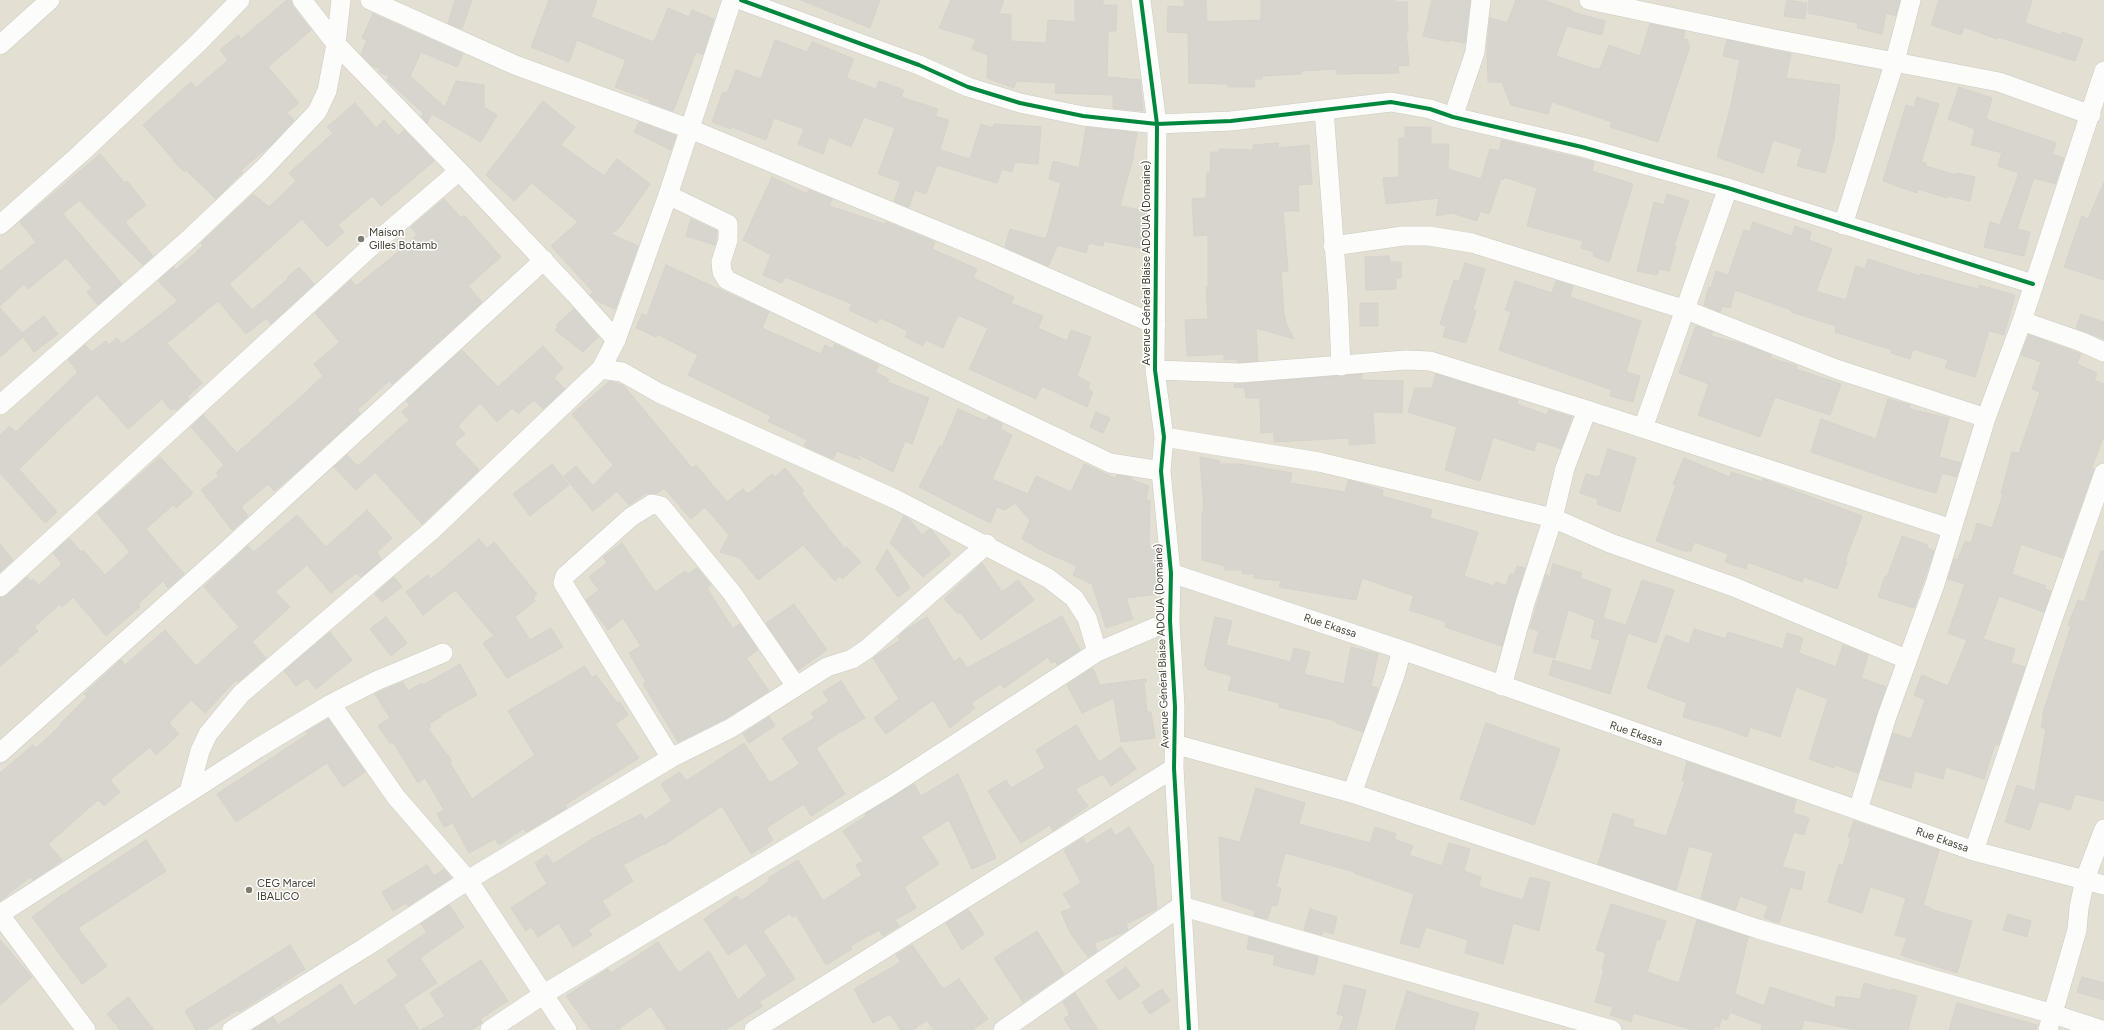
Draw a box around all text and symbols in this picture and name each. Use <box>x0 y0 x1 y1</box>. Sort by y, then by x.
street label: Avenue Général Blaise ADOUA (Domaine) <box>1140 161 1154 365</box>
place label: Maison Gilles Botamb <box>369 226 437 252</box>
marker: Maison Gilles Botamb <box>356 234 366 244</box>
street label: Avenue Général Blaise ADOUA (Domaine) <box>1152 543 1172 749</box>
street label: Rue Ekassa <box>1302 611 1358 641</box>
street label: Rue Ekassa <box>1608 719 1664 749</box>
street label: Rue Ekassa <box>1914 825 1970 855</box>
place label: CEG Marcel IBALICO <box>257 877 316 903</box>
marker: CEG Marcel IBALICO <box>244 885 254 895</box>

